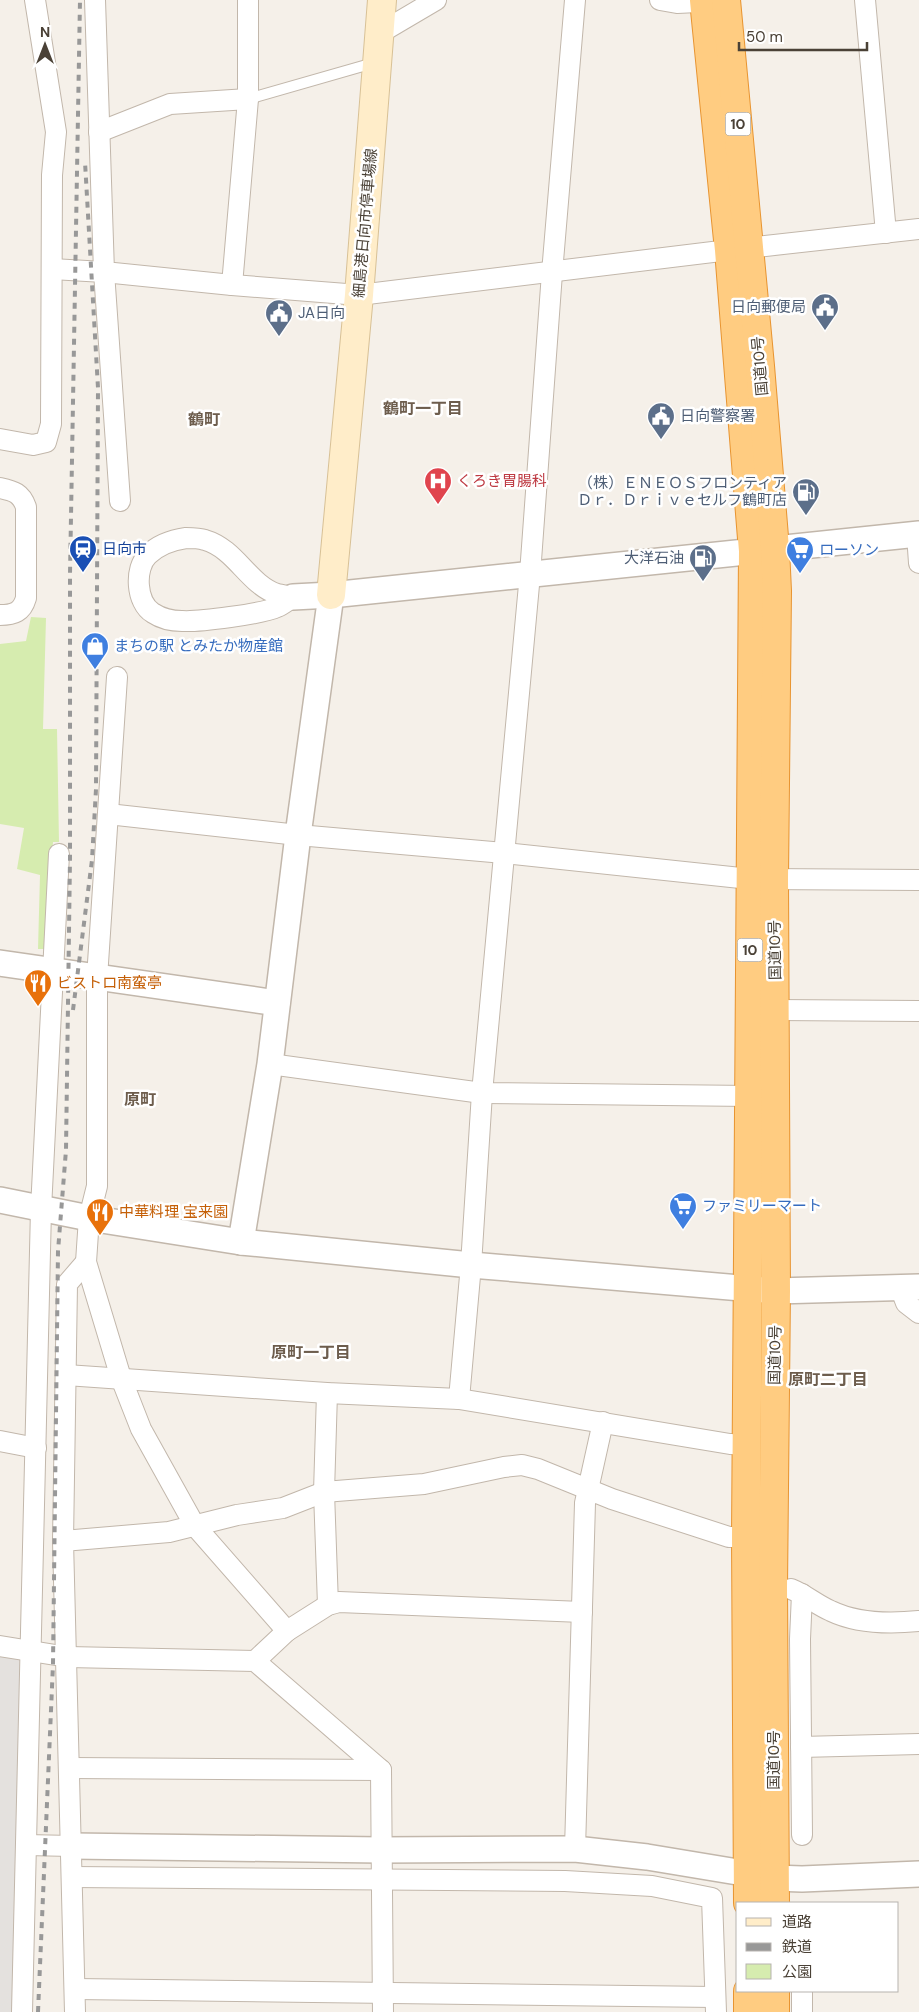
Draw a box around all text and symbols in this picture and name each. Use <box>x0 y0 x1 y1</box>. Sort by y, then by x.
north arrow <box>20 20 70 70</box>
scale bar <box>739 20 866 52</box>
text: N <box>40 23 50 41</box>
text: 50 m <box>746 27 783 47</box>
road number: 10 <box>726 112 750 136</box>
street label: 細島港日向市停車場線 <box>349 147 381 299</box>
public building icon: 日向郵便局 <box>810 292 840 331</box>
place label: 日向郵便局 <box>731 297 806 317</box>
public building icon: JA日向 <box>264 298 294 337</box>
place label: JA日向 <box>298 303 345 323</box>
street label: 国道10号 <box>747 335 773 397</box>
district label: 鶴町一丁目 <box>383 398 463 419</box>
public building icon: 日向警察署 <box>646 401 676 440</box>
place label: 日向警察署 <box>680 406 755 426</box>
district label: 鶴町 <box>188 409 220 430</box>
hospital icon: くろき胃腸科 <box>423 466 453 505</box>
place label: くろき胃腸科 <box>457 471 547 491</box>
place label: （株）ＥＮＥＯＳフロンティア Ｄｒ．Ｄｒｉｖｅセルフ鶴町店 <box>577 473 787 510</box>
fuel station icon: （株）ＥＮＥＯＳフロンティア Ｄｒ．Ｄｒｉｖｅセルフ鶴町店 <box>791 477 821 516</box>
station icon: 日向市 <box>68 534 98 573</box>
supermarket icon: ローソン <box>785 535 815 574</box>
place label: 日向市 <box>102 539 147 559</box>
place label: ローソン <box>819 540 879 560</box>
fuel station icon: 大洋石油 <box>688 543 718 582</box>
place label: 大洋石油 <box>624 548 684 568</box>
shop icon: まちの駅 とみたか物産館 <box>80 631 110 670</box>
place label: まちの駅 とみたか物産館 <box>114 636 283 656</box>
street label: 国道10号 <box>764 920 786 980</box>
road number: 10 <box>738 938 762 962</box>
restaurant icon: ビストロ南蛮亭 <box>23 968 53 1007</box>
place label: ビストロ南蛮亭 <box>57 973 162 993</box>
district label: 原町 <box>124 1089 156 1110</box>
supermarket icon: ファミリーマート <box>668 1191 698 1230</box>
place label: ファミリーマート <box>702 1196 822 1216</box>
restaurant icon: 中華料理 宝来園 <box>85 1197 115 1236</box>
place label: 中華料理 宝来園 <box>119 1202 228 1222</box>
street label: 国道10号 <box>764 1325 786 1385</box>
district label: 原町一丁目 <box>271 1342 351 1363</box>
district label: 原町二丁目 <box>788 1369 868 1390</box>
street label: 国道10号 <box>764 1730 784 1790</box>
legend <box>736 1902 899 1992</box>
text: 道路 <box>782 1912 812 1932</box>
text: 鉄道 <box>782 1937 812 1957</box>
text: 公園 <box>782 1962 812 1982</box>

